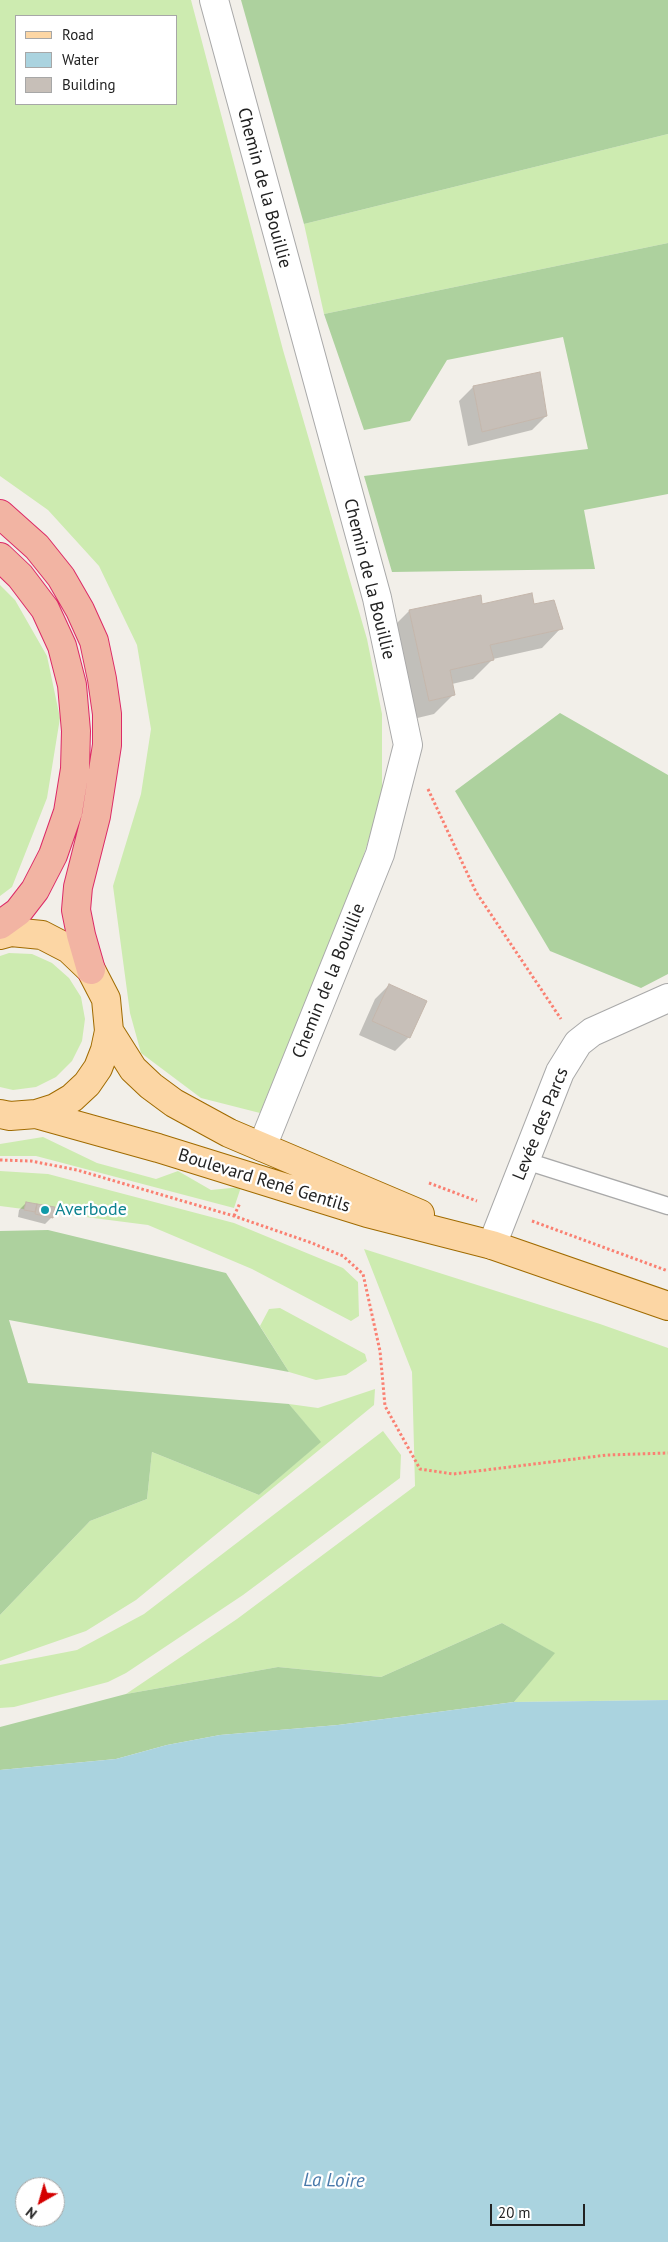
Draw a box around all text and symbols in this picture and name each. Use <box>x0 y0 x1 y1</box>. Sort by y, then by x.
legend <box>15 15 178 105</box>
text: Road <box>62 25 94 44</box>
text: Water <box>62 50 99 69</box>
text: Building <box>62 75 116 94</box>
street label: Chemin de la Bouillie <box>232 105 296 271</box>
street label: Chemin de la Bouillie <box>339 496 399 662</box>
street label: Chemin de la Bouillie <box>288 900 370 1062</box>
street label: Levée des Parcs <box>509 1064 573 1184</box>
street label: Boulevard René Gentils <box>175 1145 353 1217</box>
place label: Averbode <box>55 1199 127 1221</box>
marker: Averbode <box>39 1204 51 1216</box>
water label: La Loire <box>303 2169 365 2193</box>
north arrow <box>15 2177 65 2227</box>
scale bar <box>493 2194 588 2226</box>
text: N <box>22 2203 41 2223</box>
text: 20 m <box>498 2203 531 2222</box>

